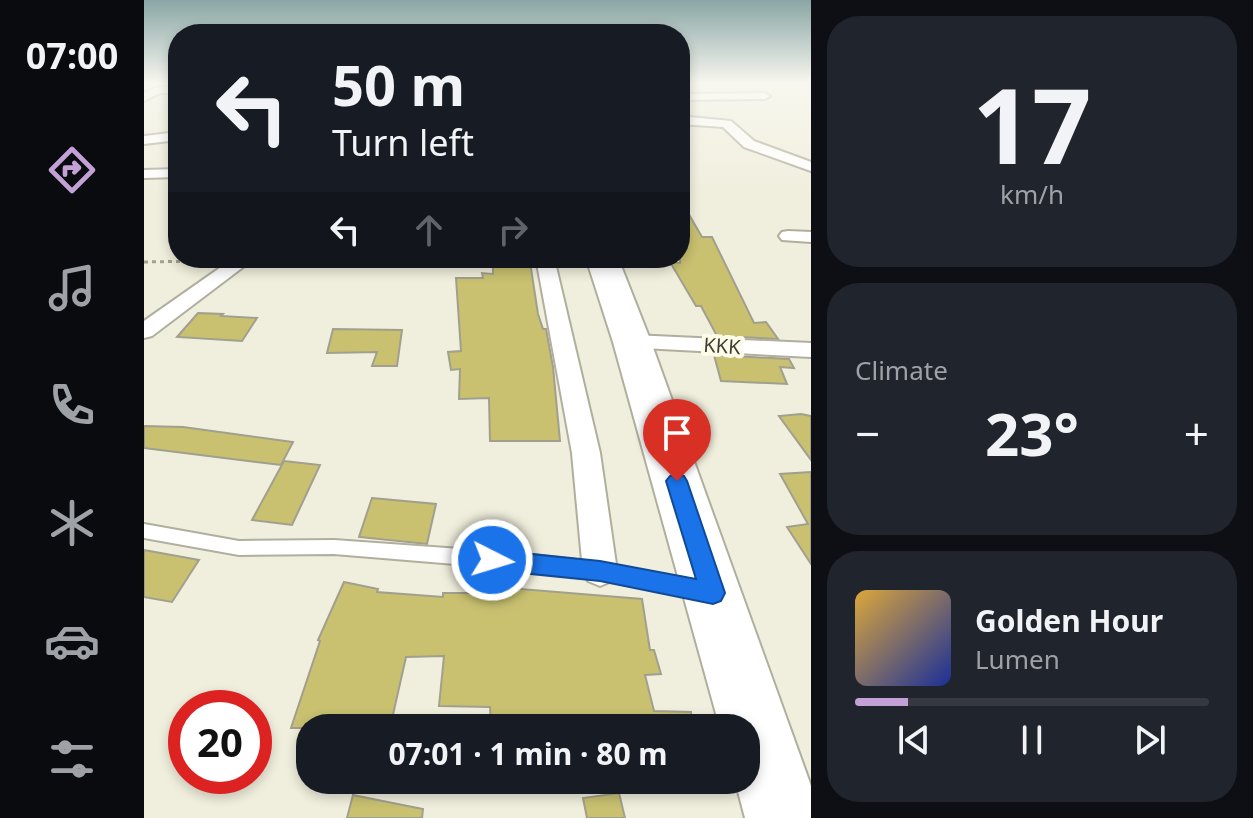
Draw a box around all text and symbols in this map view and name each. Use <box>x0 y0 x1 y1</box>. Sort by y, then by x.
text: 07:00 <box>26 31 118 80</box>
text: 50 m <box>332 46 465 122</box>
text: 17 <box>973 53 1091 194</box>
icon: left <box>200 56 304 160</box>
text: Turn left <box>332 118 474 167</box>
icon: directions <box>44 142 100 198</box>
text: km/h <box>1000 176 1064 212</box>
icon: left <box>323 208 367 252</box>
icon: ahead <box>407 208 451 252</box>
icon: right <box>491 208 535 252</box>
icon: music <box>44 260 100 316</box>
street label: KKK <box>703 331 742 360</box>
text: Climate <box>855 352 948 388</box>
icon: phone <box>44 377 100 433</box>
text: 23° <box>985 392 1079 474</box>
pin <box>643 399 711 481</box>
text: − <box>855 403 880 463</box>
text: + <box>1184 403 1209 463</box>
icon: arrive <box>655 411 699 455</box>
icon: climate <box>44 495 100 551</box>
position arrow <box>450 518 534 602</box>
text: Golden Hour <box>975 600 1163 641</box>
icon: car <box>44 613 100 669</box>
text: Lumen <box>975 641 1060 677</box>
speed limit sign: 20 <box>168 690 272 794</box>
icon: previous <box>892 718 936 762</box>
icon: pause <box>1010 718 1054 762</box>
icon: next <box>1128 718 1172 762</box>
icon: filters <box>44 731 100 787</box>
text: 07:01 · 1 min · 80 m <box>388 733 668 774</box>

